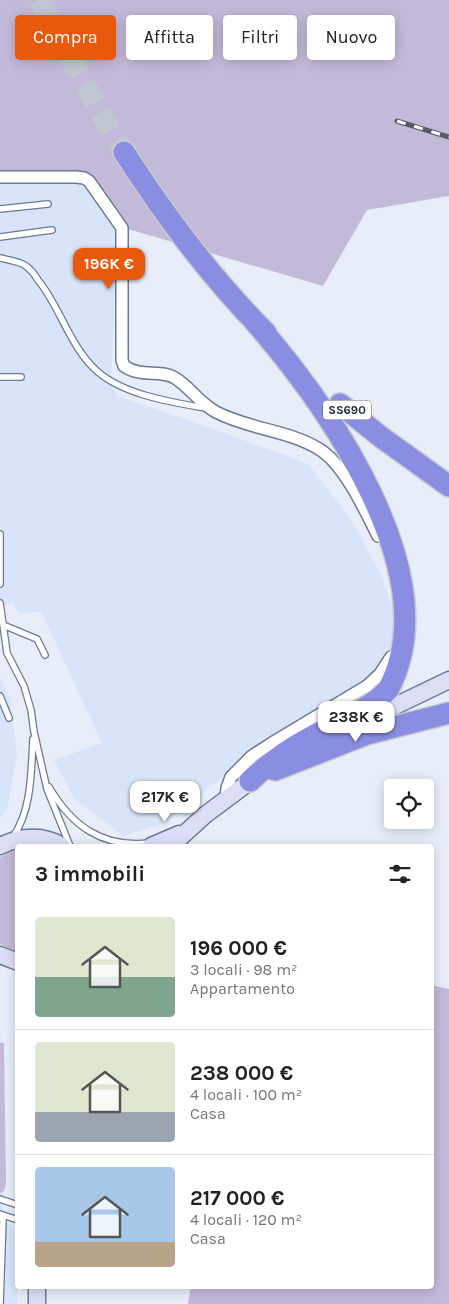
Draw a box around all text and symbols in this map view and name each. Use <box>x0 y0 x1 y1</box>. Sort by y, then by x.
chip: Compra <box>15 15 116 60</box>
chip: Affitta <box>126 15 213 60</box>
chip: Filtri <box>223 15 297 60</box>
chip: Nuovo <box>307 15 395 60</box>
pin: 196K € <box>68 248 150 290</box>
text: 196K € <box>84 254 134 273</box>
road number: SS690 <box>323 400 371 420</box>
pin: 238K € <box>315 700 397 743</box>
text: 238K € <box>329 707 383 726</box>
map controls <box>384 779 434 829</box>
button: locate <box>384 779 434 829</box>
pin: 217K € <box>124 780 206 823</box>
text: 217K € <box>141 787 189 806</box>
icon: filters <box>386 860 414 888</box>
text: 3 immobili <box>35 862 145 886</box>
text: 196 000 € <box>190 936 287 960</box>
icon: home <box>75 937 135 997</box>
text: 3 locali · 98 m² <box>190 960 298 979</box>
text: Appartamento <box>190 979 295 998</box>
text: 238 000 € <box>190 1061 293 1085</box>
icon: home <box>75 1062 135 1122</box>
text: 4 locali · 100 m² <box>190 1085 302 1104</box>
text: Casa <box>190 1104 226 1123</box>
text: 217 000 € <box>190 1186 284 1210</box>
icon: home <box>75 1187 135 1247</box>
text: 4 locali · 120 m² <box>190 1210 302 1229</box>
text: Casa <box>190 1229 226 1248</box>

